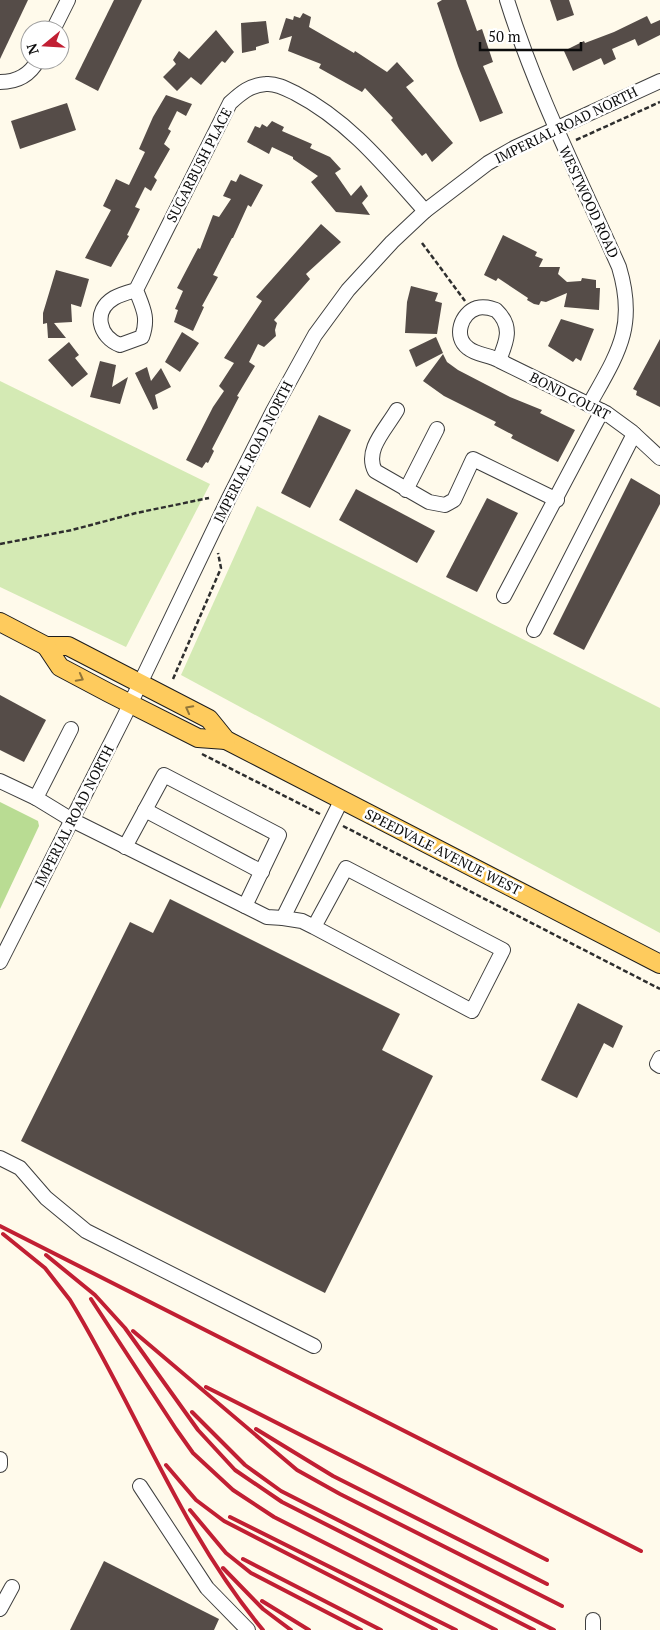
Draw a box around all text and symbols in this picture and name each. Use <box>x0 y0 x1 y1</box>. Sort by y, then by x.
north arrow <box>20 20 70 70</box>
scale bar <box>480 20 581 52</box>
text: 50 m <box>488 26 521 46</box>
text: N <box>21 41 43 57</box>
street label: IMPERIAL ROAD NORTH <box>491 82 640 167</box>
street label: SUGARBUSH PLACE <box>161 104 236 225</box>
street label: WESTWOOD ROAD <box>555 143 624 261</box>
street label: BOND COURT <box>527 367 614 424</box>
street label: IMPERIAL ROAD NORTH <box>209 378 297 526</box>
one-way arrow <box>75 672 84 682</box>
one-way arrow <box>186 705 195 715</box>
street label: IMPERIAL ROAD NORTH <box>30 742 118 890</box>
street label: SPEEDVALE AVENUE WEST <box>362 804 525 899</box>

